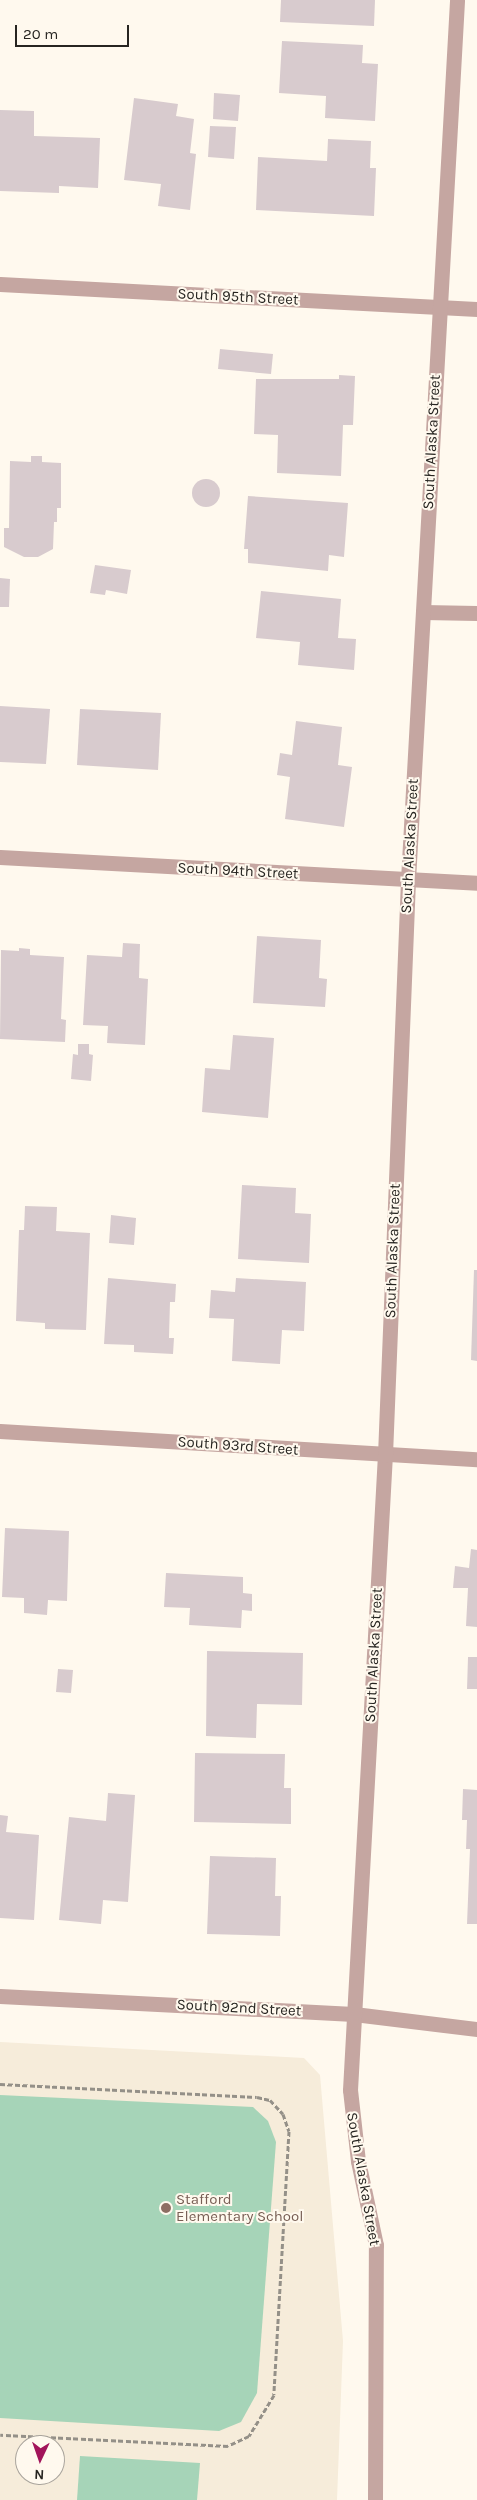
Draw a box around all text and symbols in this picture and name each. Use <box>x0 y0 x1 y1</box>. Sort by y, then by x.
scale bar <box>18 15 131 47</box>
text: 20 m <box>23 25 58 43</box>
street label: South 95th Street <box>177 285 299 309</box>
street label: South Alaska Street <box>419 374 445 510</box>
street label: South Alaska Street <box>397 778 423 914</box>
street label: South 94th Street <box>177 859 299 883</box>
street label: South Alaska Street <box>382 1183 404 1319</box>
street label: South 93rd Street <box>177 1433 299 1459</box>
street label: South Alaska Street <box>361 1587 387 1723</box>
street label: South 92nd Street <box>176 1996 302 2020</box>
street label: South Alaska Street <box>342 2111 384 2247</box>
place label: Stafford Elementary School <box>176 2190 303 2225</box>
marker: Stafford Elementary School <box>160 2202 172 2214</box>
north arrow <box>15 2435 65 2485</box>
text: N <box>34 2466 45 2483</box>

